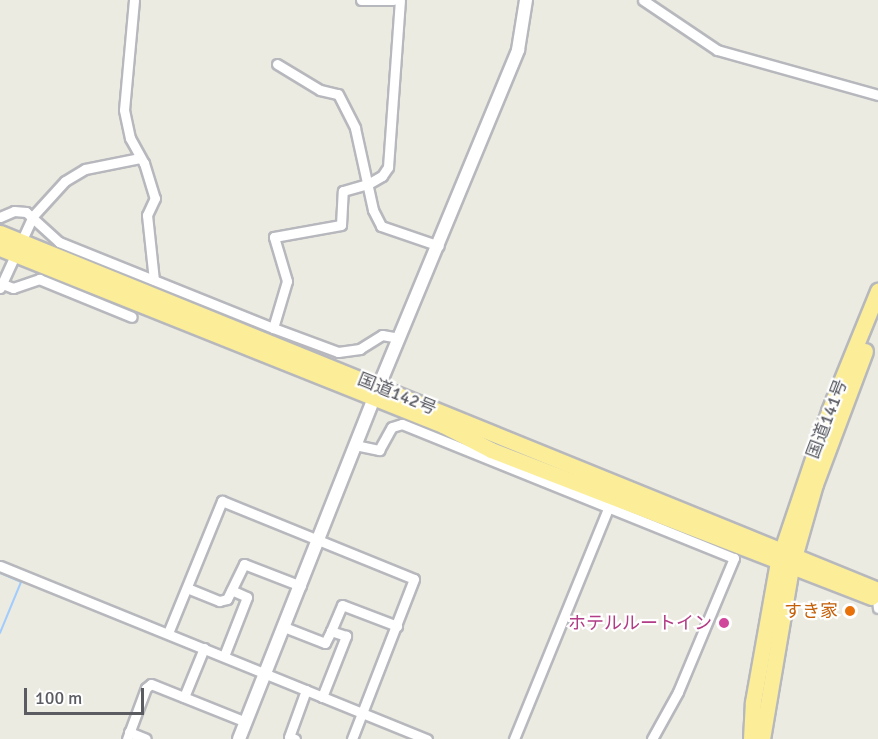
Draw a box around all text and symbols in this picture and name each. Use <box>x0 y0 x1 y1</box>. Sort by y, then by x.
street label: 国道142号 <box>354 368 440 420</box>
street label: 国道141号 <box>802 376 852 462</box>
place label: すき家 <box>784 600 838 622</box>
marker: すき家 <box>843 604 857 618</box>
place label: ホテルルートイン <box>568 612 712 634</box>
marker: ホテルルートイン <box>717 616 731 630</box>
scale bar <box>27 676 147 714</box>
text: 100 m <box>35 687 82 709</box>

